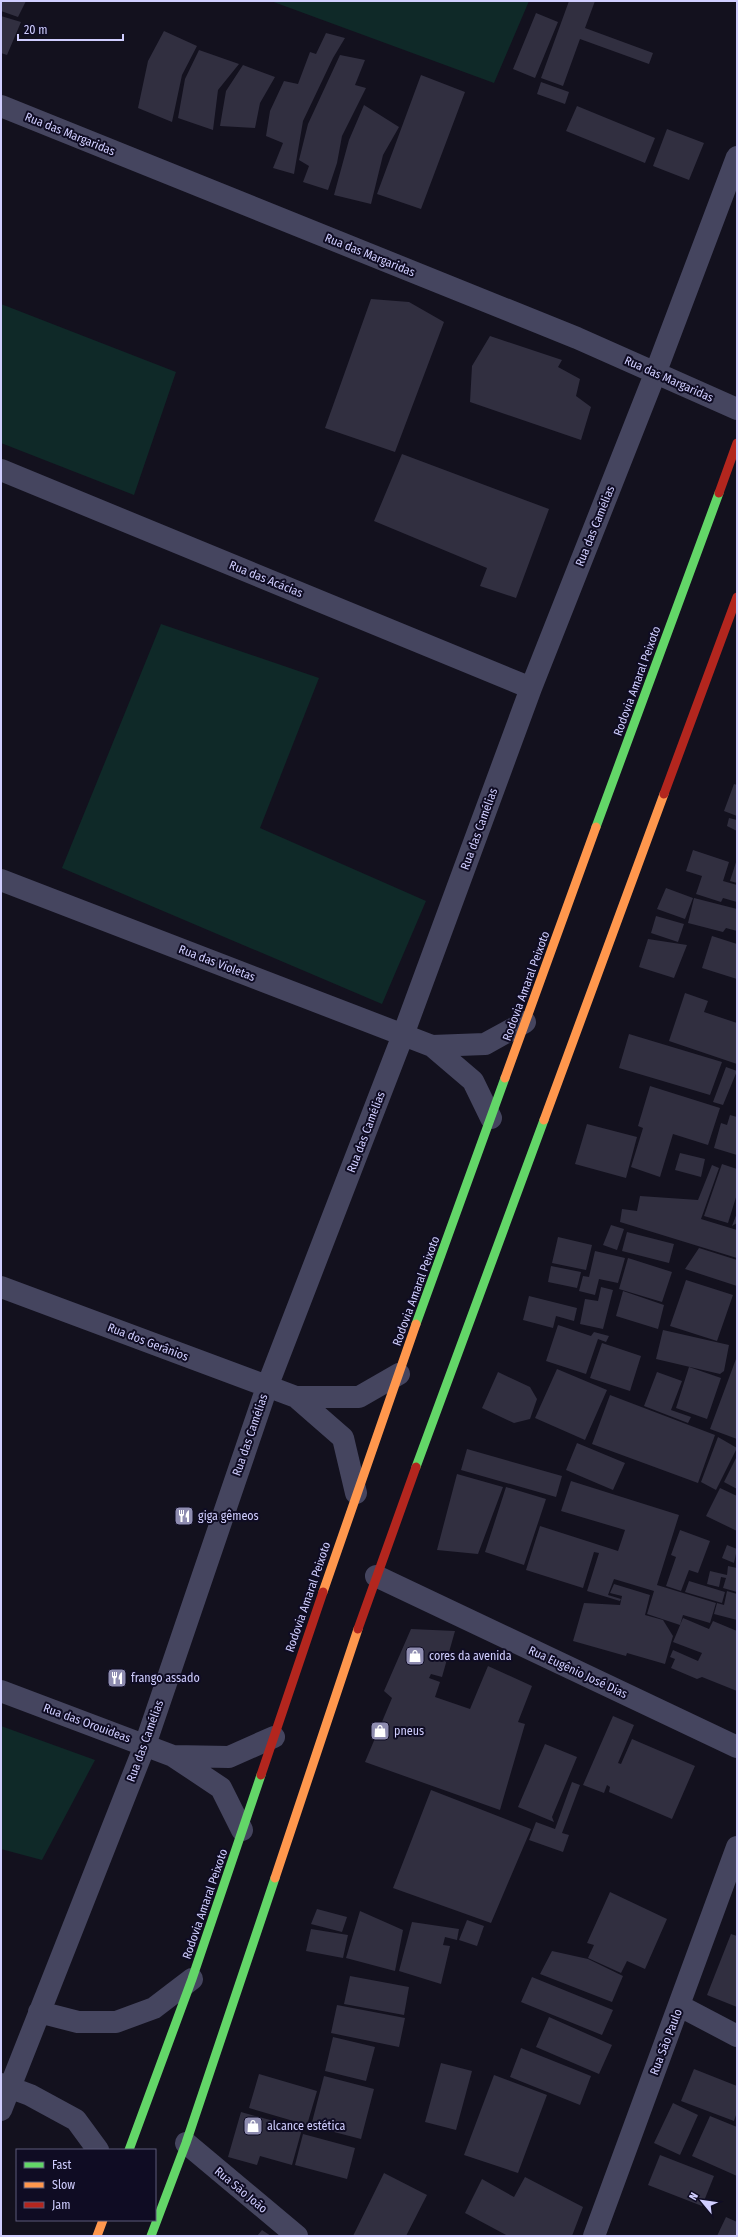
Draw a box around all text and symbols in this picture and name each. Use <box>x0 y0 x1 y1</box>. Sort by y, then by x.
scale bar <box>18 16 123 42</box>
text: 20 m <box>24 23 48 37</box>
street label: Rua das Margaridas <box>23 110 117 158</box>
street label: Rua das Margaridas <box>323 231 417 279</box>
street label: Rua das Margaridas <box>622 353 716 405</box>
street label: Rua das Camélias <box>572 484 618 568</box>
street label: Rua das Acácias <box>227 558 305 600</box>
street label: Rodovia Amaral Peixoto <box>611 624 663 738</box>
street label: Rua das Camélias <box>458 786 500 872</box>
street label: Rodovia Amaral Peixoto <box>500 929 552 1043</box>
street label: Rua das Violetas <box>177 942 257 984</box>
street label: Rua das Camélias <box>344 1089 388 1175</box>
street label: Rodovia Amaral Peixoto <box>390 1234 442 1348</box>
street label: Rua dos Gerânios <box>106 1320 190 1364</box>
street label: Rua das Camélias <box>229 1392 271 1478</box>
restaurant icon: giga gêmeos <box>173 1505 195 1527</box>
place label: giga gêmeos <box>198 1509 259 1523</box>
street label: Rodovia Amaral Peixoto <box>283 1540 333 1654</box>
street label: Rua Eugênio José Dias <box>526 1643 630 1701</box>
shop icon: cores da avenida <box>404 1645 426 1667</box>
place label: cores da avenida <box>429 1649 512 1663</box>
restaurant icon: frango assado <box>106 1667 128 1689</box>
place label: frango assado <box>131 1671 200 1685</box>
street label: Rua das Camélias <box>124 1698 166 1784</box>
street label: Rua das Orouideas <box>41 1701 133 1745</box>
shop icon: pneus <box>369 1720 391 1742</box>
place label: pneus <box>394 1724 424 1738</box>
street label: Rodovia Amaral Peixoto <box>180 1847 230 1961</box>
street label: Rua São Paulo <box>647 2007 685 2077</box>
shop icon: alcance estética <box>242 2115 264 2137</box>
place label: alcance estética <box>267 2119 345 2133</box>
legend <box>16 2149 156 2221</box>
text: Fast <box>52 2158 71 2172</box>
street label: Rua São João <box>212 2164 270 2216</box>
text: Slow <box>52 2178 75 2192</box>
north arrow <box>682 2181 722 2221</box>
text: N <box>686 2190 701 2202</box>
text: Jam <box>52 2198 70 2212</box>

